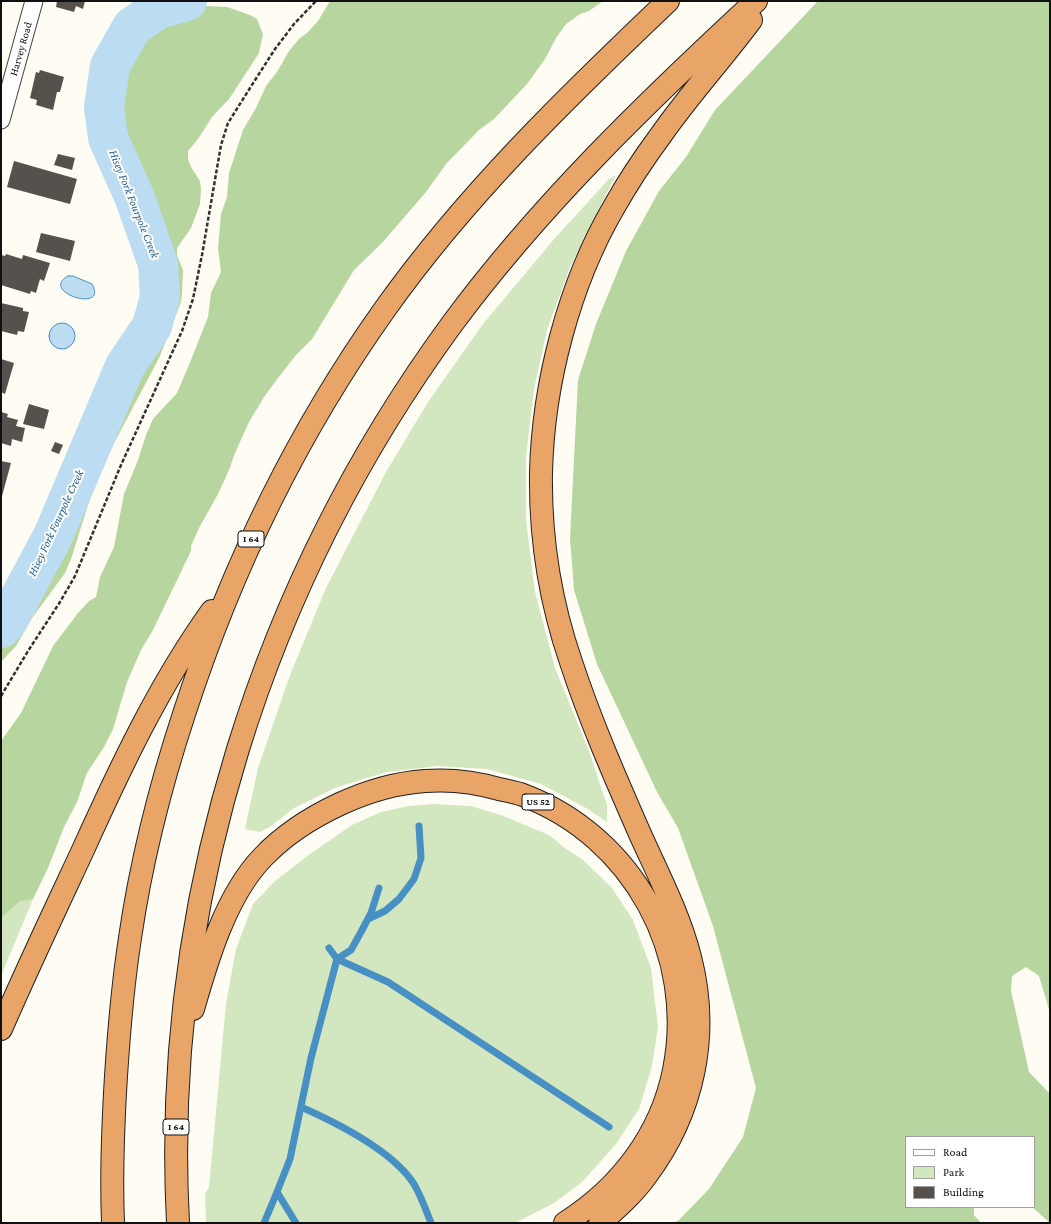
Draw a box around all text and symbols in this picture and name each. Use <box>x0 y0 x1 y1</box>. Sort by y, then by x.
street label: Harvey Road <box>7 21 35 77</box>
water label: Hisey Fork Fourpole Creek <box>106 148 162 260</box>
water label: Hisey Fork Fourpole Creek <box>25 467 87 579</box>
road number: I 64 <box>238 531 264 547</box>
road number: US 52 <box>522 794 554 810</box>
road number: I 64 <box>163 1119 189 1135</box>
legend <box>905 1136 1035 1208</box>
text: Road <box>943 1145 967 1159</box>
text: Park <box>943 1165 964 1179</box>
text: Building <box>943 1185 984 1199</box>

